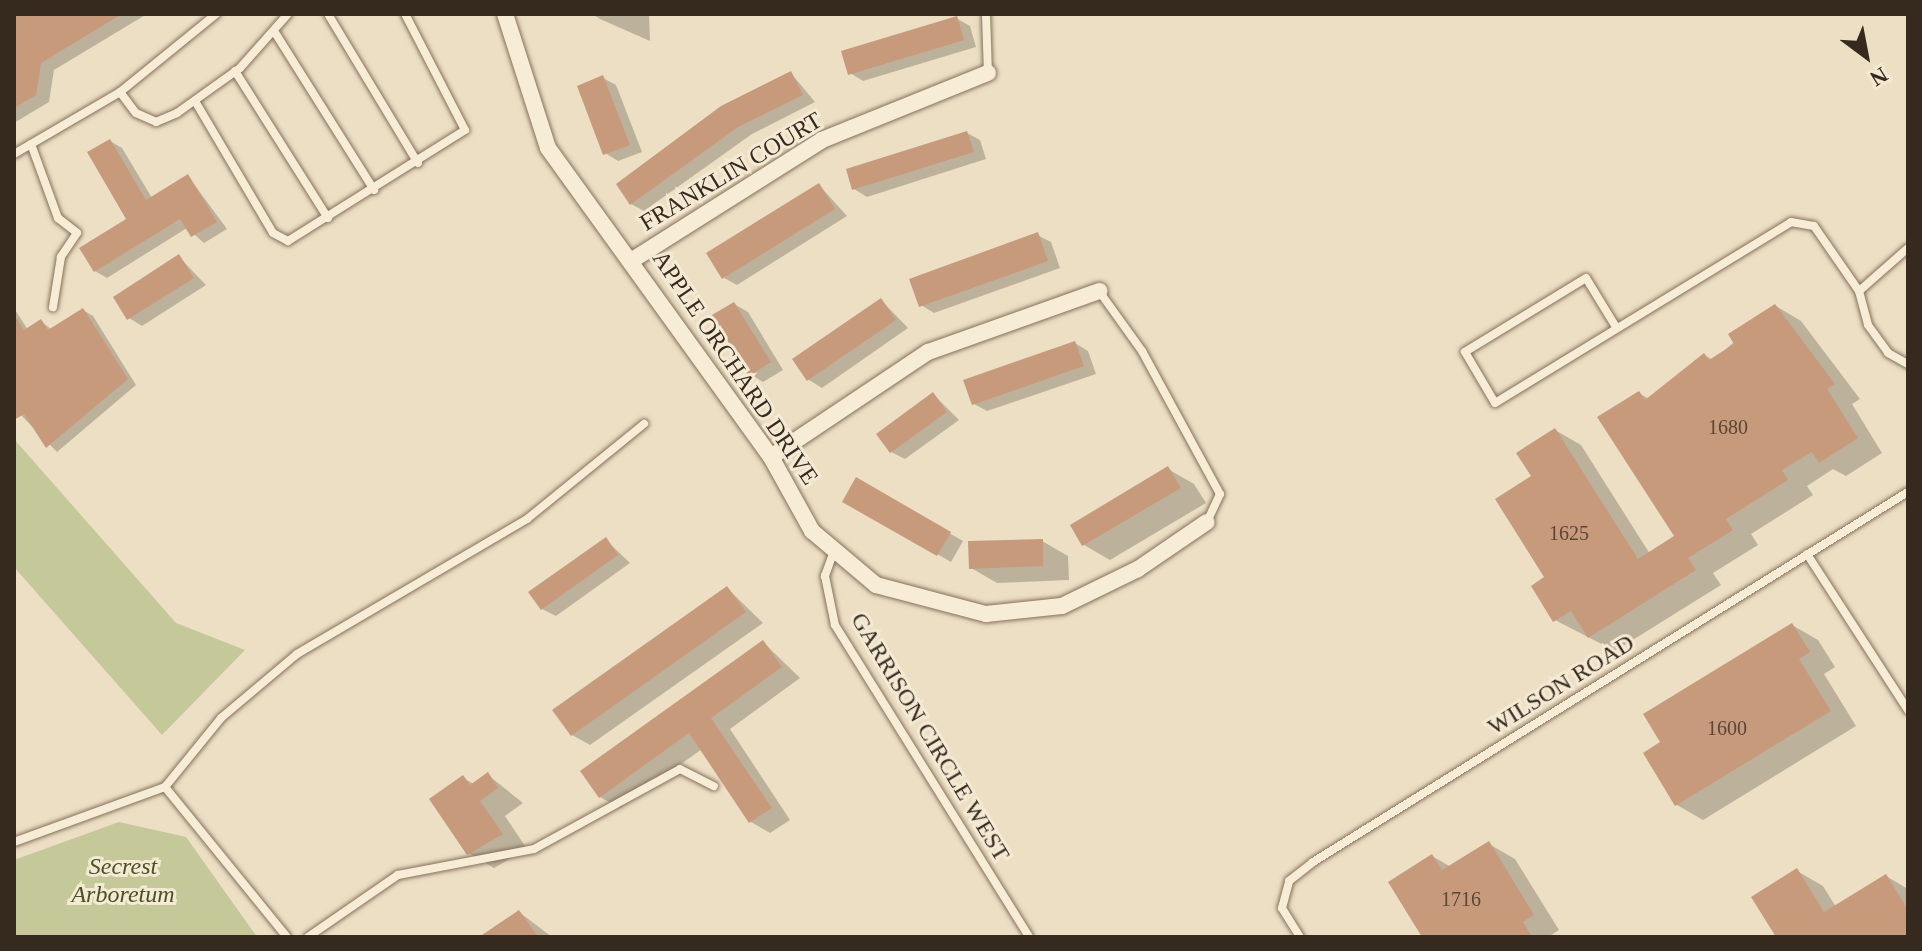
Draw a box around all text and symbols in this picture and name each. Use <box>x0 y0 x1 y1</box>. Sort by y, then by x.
north arrow <box>1826 16 1906 96</box>
text: N <box>1866 62 1892 92</box>
street label: FRANKLIN COURT <box>635 106 827 238</box>
street label: APPLE ORCHARD DRIVE <box>646 246 824 490</box>
house number: 1680 <box>1708 415 1748 439</box>
house number: 1625 <box>1549 521 1589 545</box>
street label: GARRISON CIRCLE WEST <box>844 607 1016 867</box>
street label: WILSON ROAD <box>1482 628 1640 742</box>
house number: 1600 <box>1707 716 1747 740</box>
park label: Secrest Arboretum <box>71 853 175 909</box>
house number: 1716 <box>1441 887 1481 911</box>

